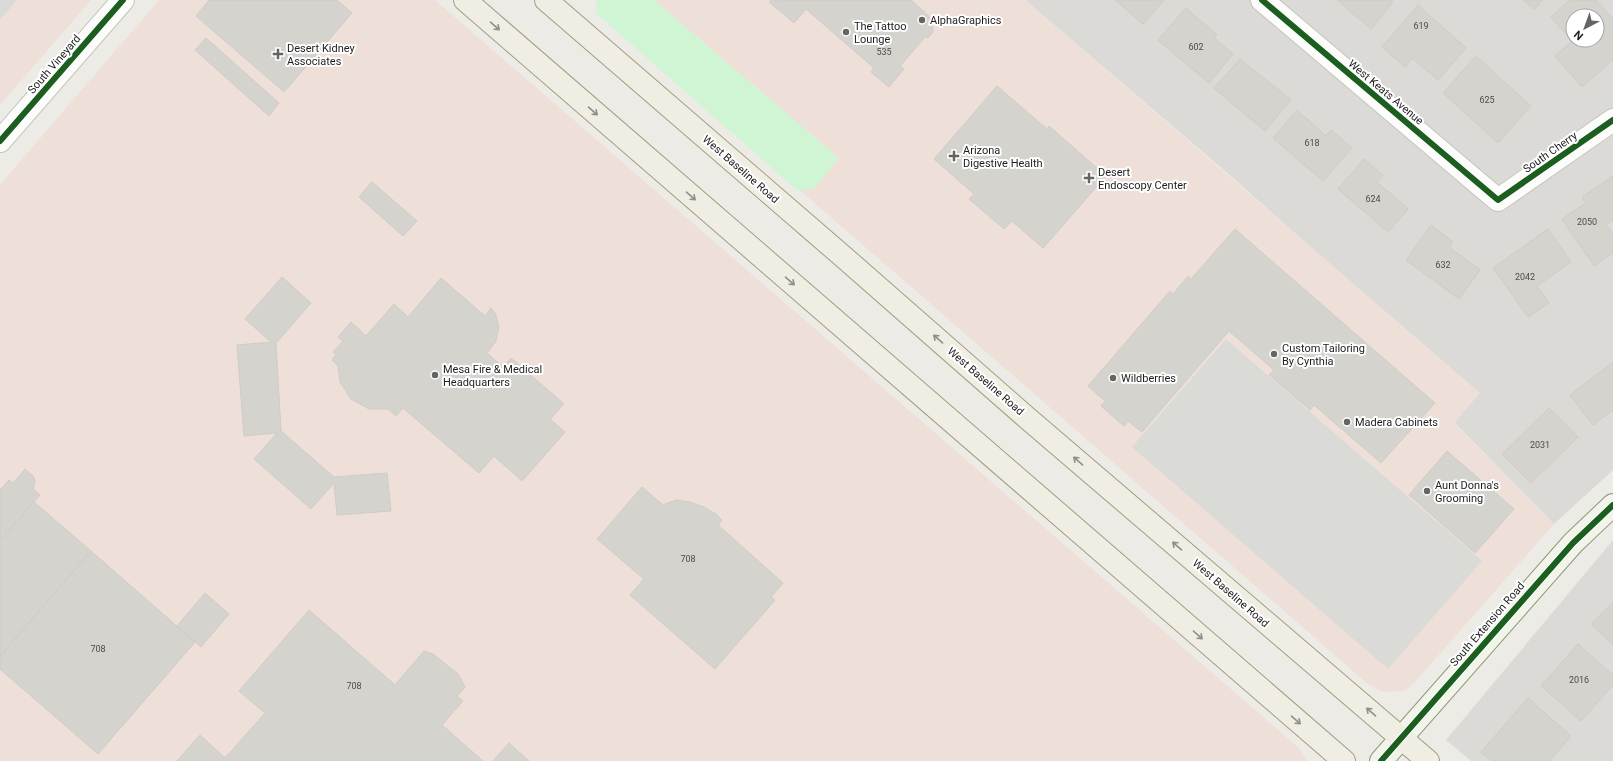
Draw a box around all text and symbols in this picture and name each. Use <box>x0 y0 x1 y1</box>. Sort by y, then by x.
north arrow <box>1565 8 1605 48</box>
place label: AlphaGraphics <box>930 14 1002 27</box>
marker: AlphaGraphics <box>917 15 927 25</box>
place label: The Tattoo Lounge <box>854 20 907 46</box>
one-way arrow <box>489 21 500 30</box>
house number: 619 <box>1413 21 1429 31</box>
marker: The Tattoo Lounge <box>841 27 851 37</box>
text: N <box>1571 28 1586 43</box>
street label: South Vineyard <box>25 32 83 96</box>
place label: Desert Kidney Associates <box>287 42 356 68</box>
house number: 602 <box>1188 42 1204 52</box>
house number: 535 <box>876 47 892 57</box>
marker: Desert Kidney Associates <box>272 48 284 60</box>
street label: West Keats Avenue <box>1346 57 1426 128</box>
house number: 625 <box>1479 95 1495 105</box>
one-way arrow <box>588 106 598 115</box>
street label: South Cherry <box>1521 129 1580 176</box>
street label: West Baseline Road <box>700 133 782 206</box>
house number: 618 <box>1304 138 1320 148</box>
place label: Arizona Digestive Health <box>963 144 1043 170</box>
marker: Arizona Digestive Health <box>948 150 960 162</box>
place label: Desert Endoscopy Center <box>1098 166 1187 192</box>
marker: Desert Endoscopy Center <box>1083 172 1095 184</box>
one-way arrow <box>686 191 697 200</box>
house number: 624 <box>1365 194 1381 204</box>
house number: 2050 <box>1577 217 1597 227</box>
house number: 632 <box>1435 260 1451 270</box>
house number: 2042 <box>1515 272 1535 282</box>
one-way arrow <box>784 276 795 285</box>
one-way arrow <box>933 335 943 344</box>
place label: Custom Tailoring By Cynthia <box>1282 342 1365 368</box>
street label: West Baseline Road <box>945 345 1027 418</box>
marker: Custom Tailoring By Cynthia <box>1269 349 1279 359</box>
place label: Mesa Fire & Medical Headquarters <box>443 363 542 389</box>
marker: Mesa Fire & Medical Headquarters <box>430 370 440 380</box>
place label: Wildberries <box>1121 372 1176 385</box>
marker: Wildberries <box>1108 373 1118 383</box>
place label: Madera Cabinets <box>1355 416 1438 429</box>
marker: Madera Cabinets <box>1342 417 1352 427</box>
house number: 2031 <box>1530 440 1550 450</box>
one-way arrow <box>1073 457 1084 466</box>
place label: Aunt Donna's Grooming <box>1435 479 1499 505</box>
marker: Aunt Donna's Grooming <box>1422 486 1432 496</box>
one-way arrow <box>1172 541 1182 550</box>
house number: 708 <box>680 554 696 564</box>
street label: West Baseline Road <box>1190 557 1272 630</box>
street label: South Extension Road <box>1447 580 1527 669</box>
one-way arrow <box>1193 630 1203 640</box>
house number: 708 <box>90 644 106 654</box>
house number: 2016 <box>1569 675 1589 685</box>
house number: 708 <box>346 681 362 691</box>
one-way arrow <box>1366 708 1377 717</box>
one-way arrow <box>1291 716 1302 725</box>

